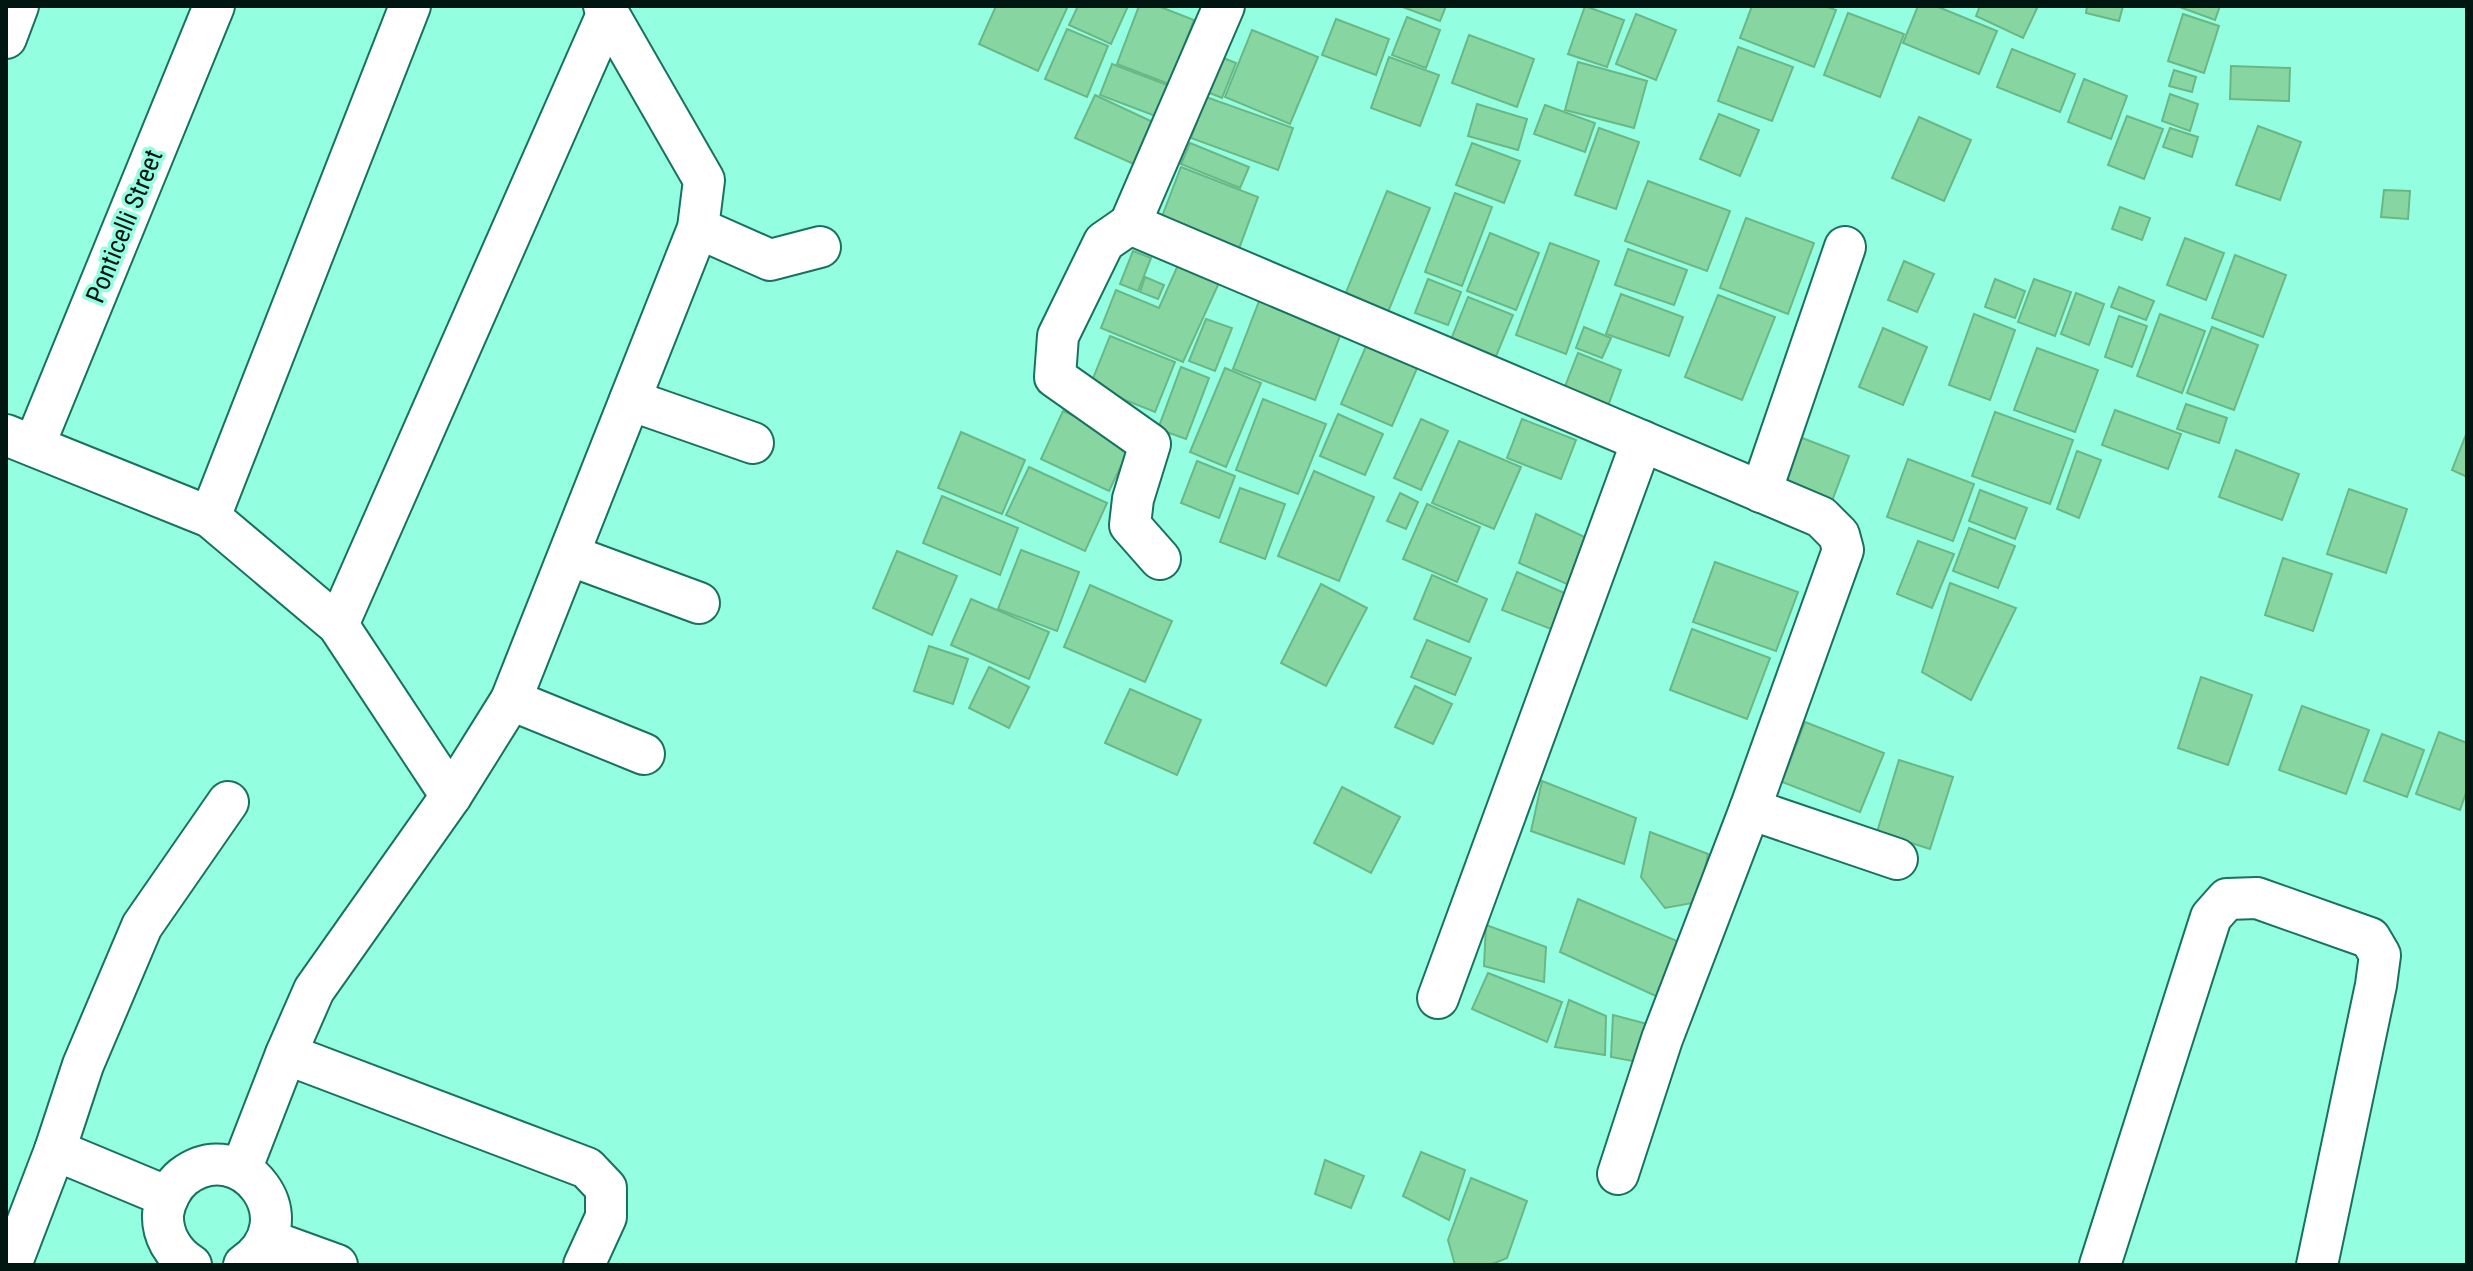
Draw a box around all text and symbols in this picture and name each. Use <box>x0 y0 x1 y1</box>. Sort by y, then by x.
street label: Ponticelli Street <box>80 145 168 307</box>

